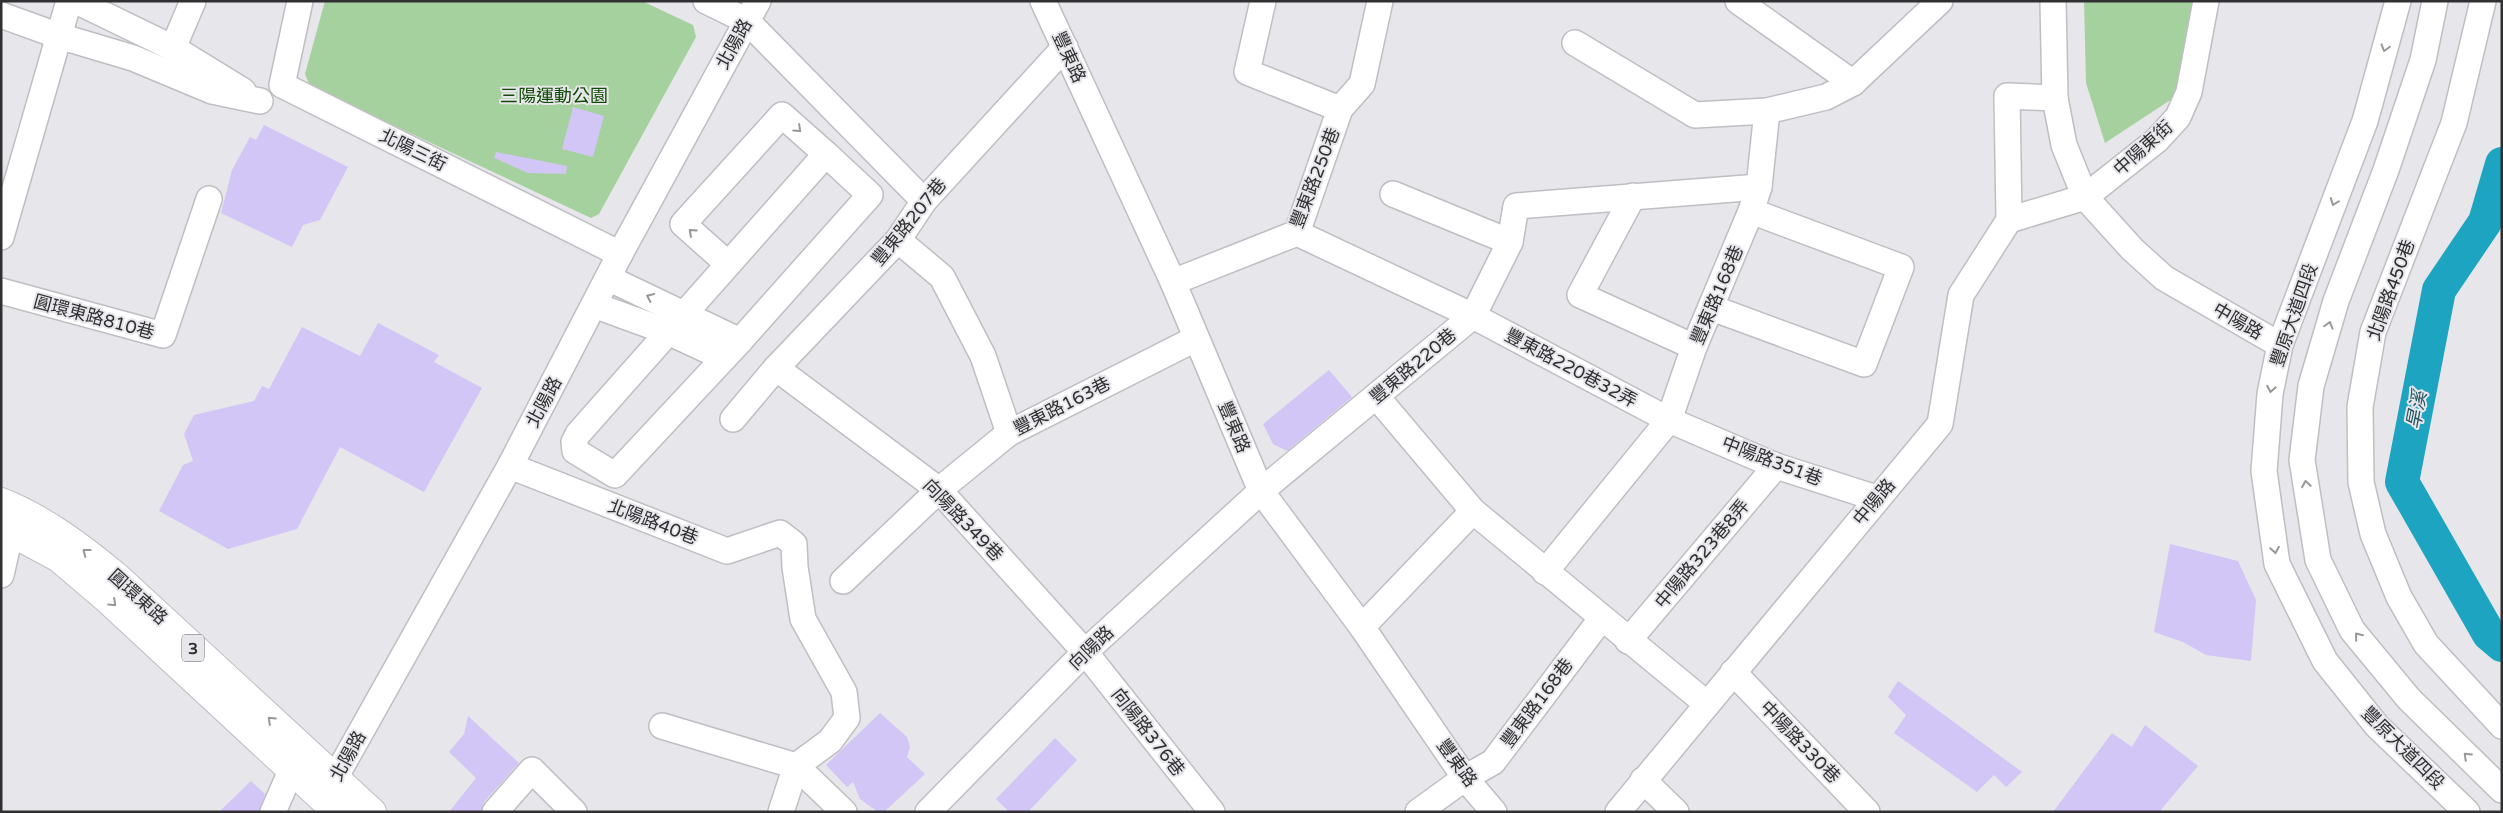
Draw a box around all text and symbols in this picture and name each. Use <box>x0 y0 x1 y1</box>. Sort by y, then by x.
street label: 北陽路 <box>711 15 757 73</box>
street label: 豐東路 <box>1048 28 1090 86</box>
one-way arrow <box>2381 44 2391 52</box>
park label: 三陽運動公園 <box>500 85 608 107</box>
street label: 中陽東街 <box>2109 116 2177 180</box>
one-way arrow <box>792 123 801 132</box>
street label: 北陽三街 <box>376 124 450 176</box>
street label: 豐東路250巷 <box>1286 125 1344 231</box>
street label: 豐東路207巷 <box>867 174 951 270</box>
one-way arrow <box>2330 198 2340 206</box>
one-way arrow <box>689 229 698 238</box>
street label: 北陽路450巷 <box>2363 236 2419 344</box>
street label: 豐東路168巷 <box>1686 242 1748 348</box>
street label: 豐原大道四段 <box>2266 260 2322 370</box>
street label: 圓環東路810巷 <box>31 290 157 344</box>
one-way arrow <box>646 292 655 303</box>
street label: 中陽路 <box>2209 298 2267 344</box>
one-way arrow <box>2323 321 2334 330</box>
street label: 豐東路220巷 <box>1365 324 1461 408</box>
street label: 豐東路220巷32弄 <box>1501 324 1641 412</box>
street label: 豐東路163巷 <box>1010 372 1114 440</box>
street label: 北陽路 <box>522 373 566 431</box>
one-way arrow <box>2266 385 2277 393</box>
water label: 旱溪 <box>2403 387 2432 431</box>
street label: 豐東路 <box>1213 398 1255 456</box>
street label: 中陽路351巷 <box>1719 432 1825 490</box>
street label: 向陽路349巷 <box>918 474 1008 566</box>
street label: 中陽路 <box>1848 474 1900 530</box>
one-way arrow <box>2301 480 2312 488</box>
street label: 北陽路40巷 <box>605 495 701 549</box>
street label: 中陽路323巷8弄 <box>1650 495 1754 613</box>
one-way arrow <box>2269 546 2279 555</box>
one-way arrow <box>82 549 92 558</box>
street label: 圓環東路 <box>104 565 172 629</box>
one-way arrow <box>107 598 116 607</box>
street label: 向陽路 <box>1064 621 1118 675</box>
one-way arrow <box>2355 633 2363 642</box>
road number: 3 <box>182 634 204 661</box>
street label: 豐東路168巷 <box>1496 654 1578 752</box>
street label: 向陽路376巷 <box>1107 683 1189 781</box>
street label: 中陽路330巷 <box>1755 696 1845 788</box>
street label: 豐原大道四段 <box>2357 702 2449 794</box>
one-way arrow <box>268 717 277 726</box>
street label: 北陽路 <box>325 727 371 785</box>
street label: 豐東路 <box>1432 735 1482 791</box>
one-way arrow <box>2464 753 2473 762</box>

